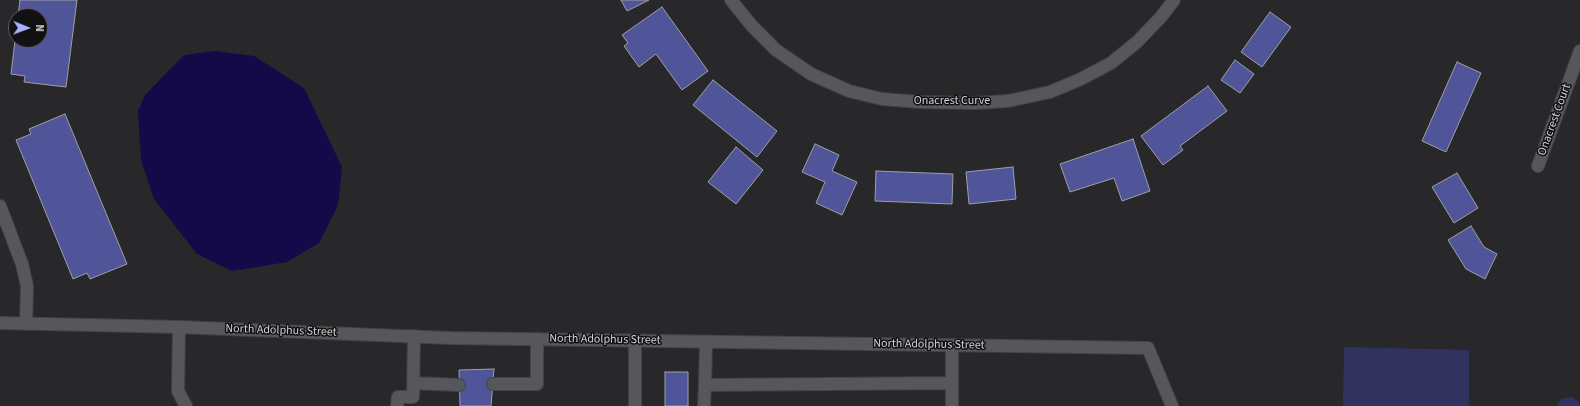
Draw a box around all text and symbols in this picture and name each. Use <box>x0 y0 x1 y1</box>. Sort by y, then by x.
north arrow <box>8 8 48 48</box>
text: N <box>32 24 47 32</box>
street label: Onacrest Court <box>1535 82 1575 158</box>
street label: Onacrest Curve <box>914 94 990 108</box>
street label: North Adolphus Street <box>225 322 337 340</box>
street label: North Adolphus Street <box>549 332 661 348</box>
street label: North Adolphus Street <box>873 337 985 353</box>

